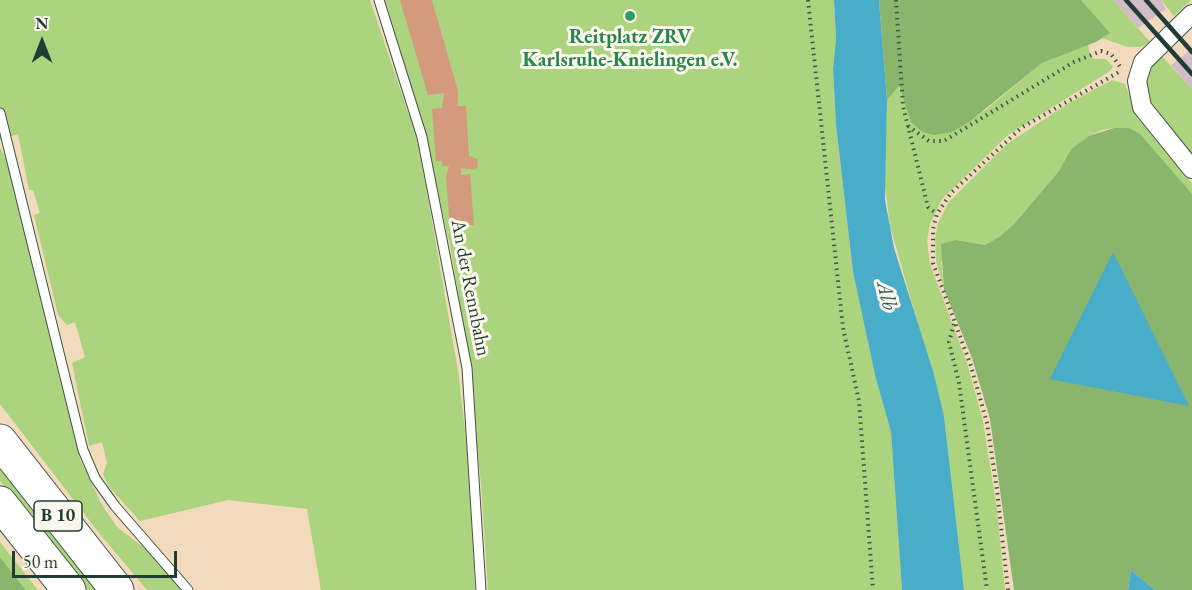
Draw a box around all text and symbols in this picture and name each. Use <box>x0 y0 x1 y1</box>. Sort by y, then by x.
marker: Reitplatz ZRV Karlsruhe-Knielingen e.V. <box>623 9 637 23</box>
north arrow <box>12 12 72 72</box>
text: N <box>36 13 48 34</box>
place label: Reitplatz ZRV Karlsruhe-Knielingen e.V. <box>522 26 738 73</box>
street label: An der Rennbahn <box>445 218 495 358</box>
water label: Alb <box>870 279 902 313</box>
road number: B 10 <box>34 501 82 531</box>
scale bar <box>15 539 180 577</box>
text: 50 m <box>23 550 58 573</box>

